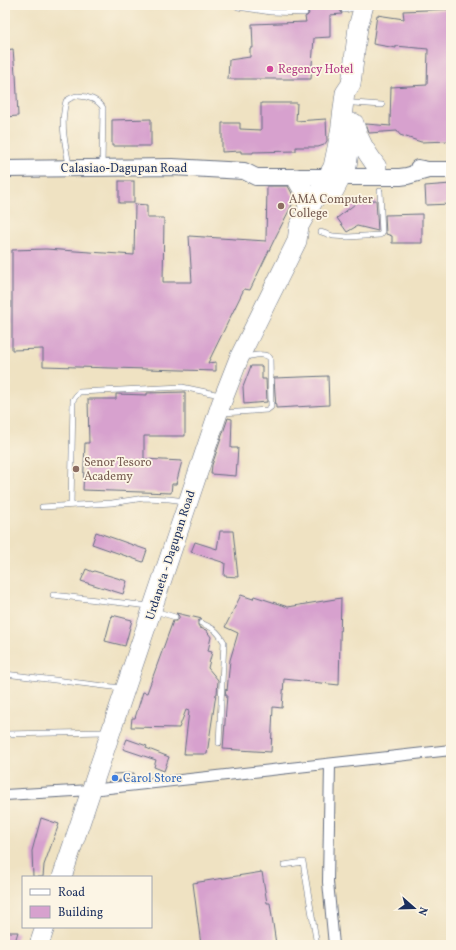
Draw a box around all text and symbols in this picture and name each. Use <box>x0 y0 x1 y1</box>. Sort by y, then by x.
place label: Regency Hotel <box>278 62 354 78</box>
marker: Regency Hotel <box>265 64 275 74</box>
street label: Calasiao-Dagupan Road <box>61 161 187 177</box>
place label: AMA Computer College <box>289 192 373 222</box>
marker: AMA Computer College <box>276 201 286 211</box>
place label: Senor Tesoro Academy <box>84 455 152 485</box>
marker: Senor Tesoro Academy <box>71 464 81 474</box>
street label: Urdaneta - Dagupan Road <box>142 488 200 622</box>
place label: Carol Store <box>123 771 182 787</box>
marker: Carol Store <box>110 773 120 783</box>
legend <box>22 876 152 928</box>
text: Road <box>58 885 85 901</box>
north arrow <box>394 888 434 928</box>
text: Building <box>58 905 103 921</box>
text: N <box>414 905 430 917</box>

